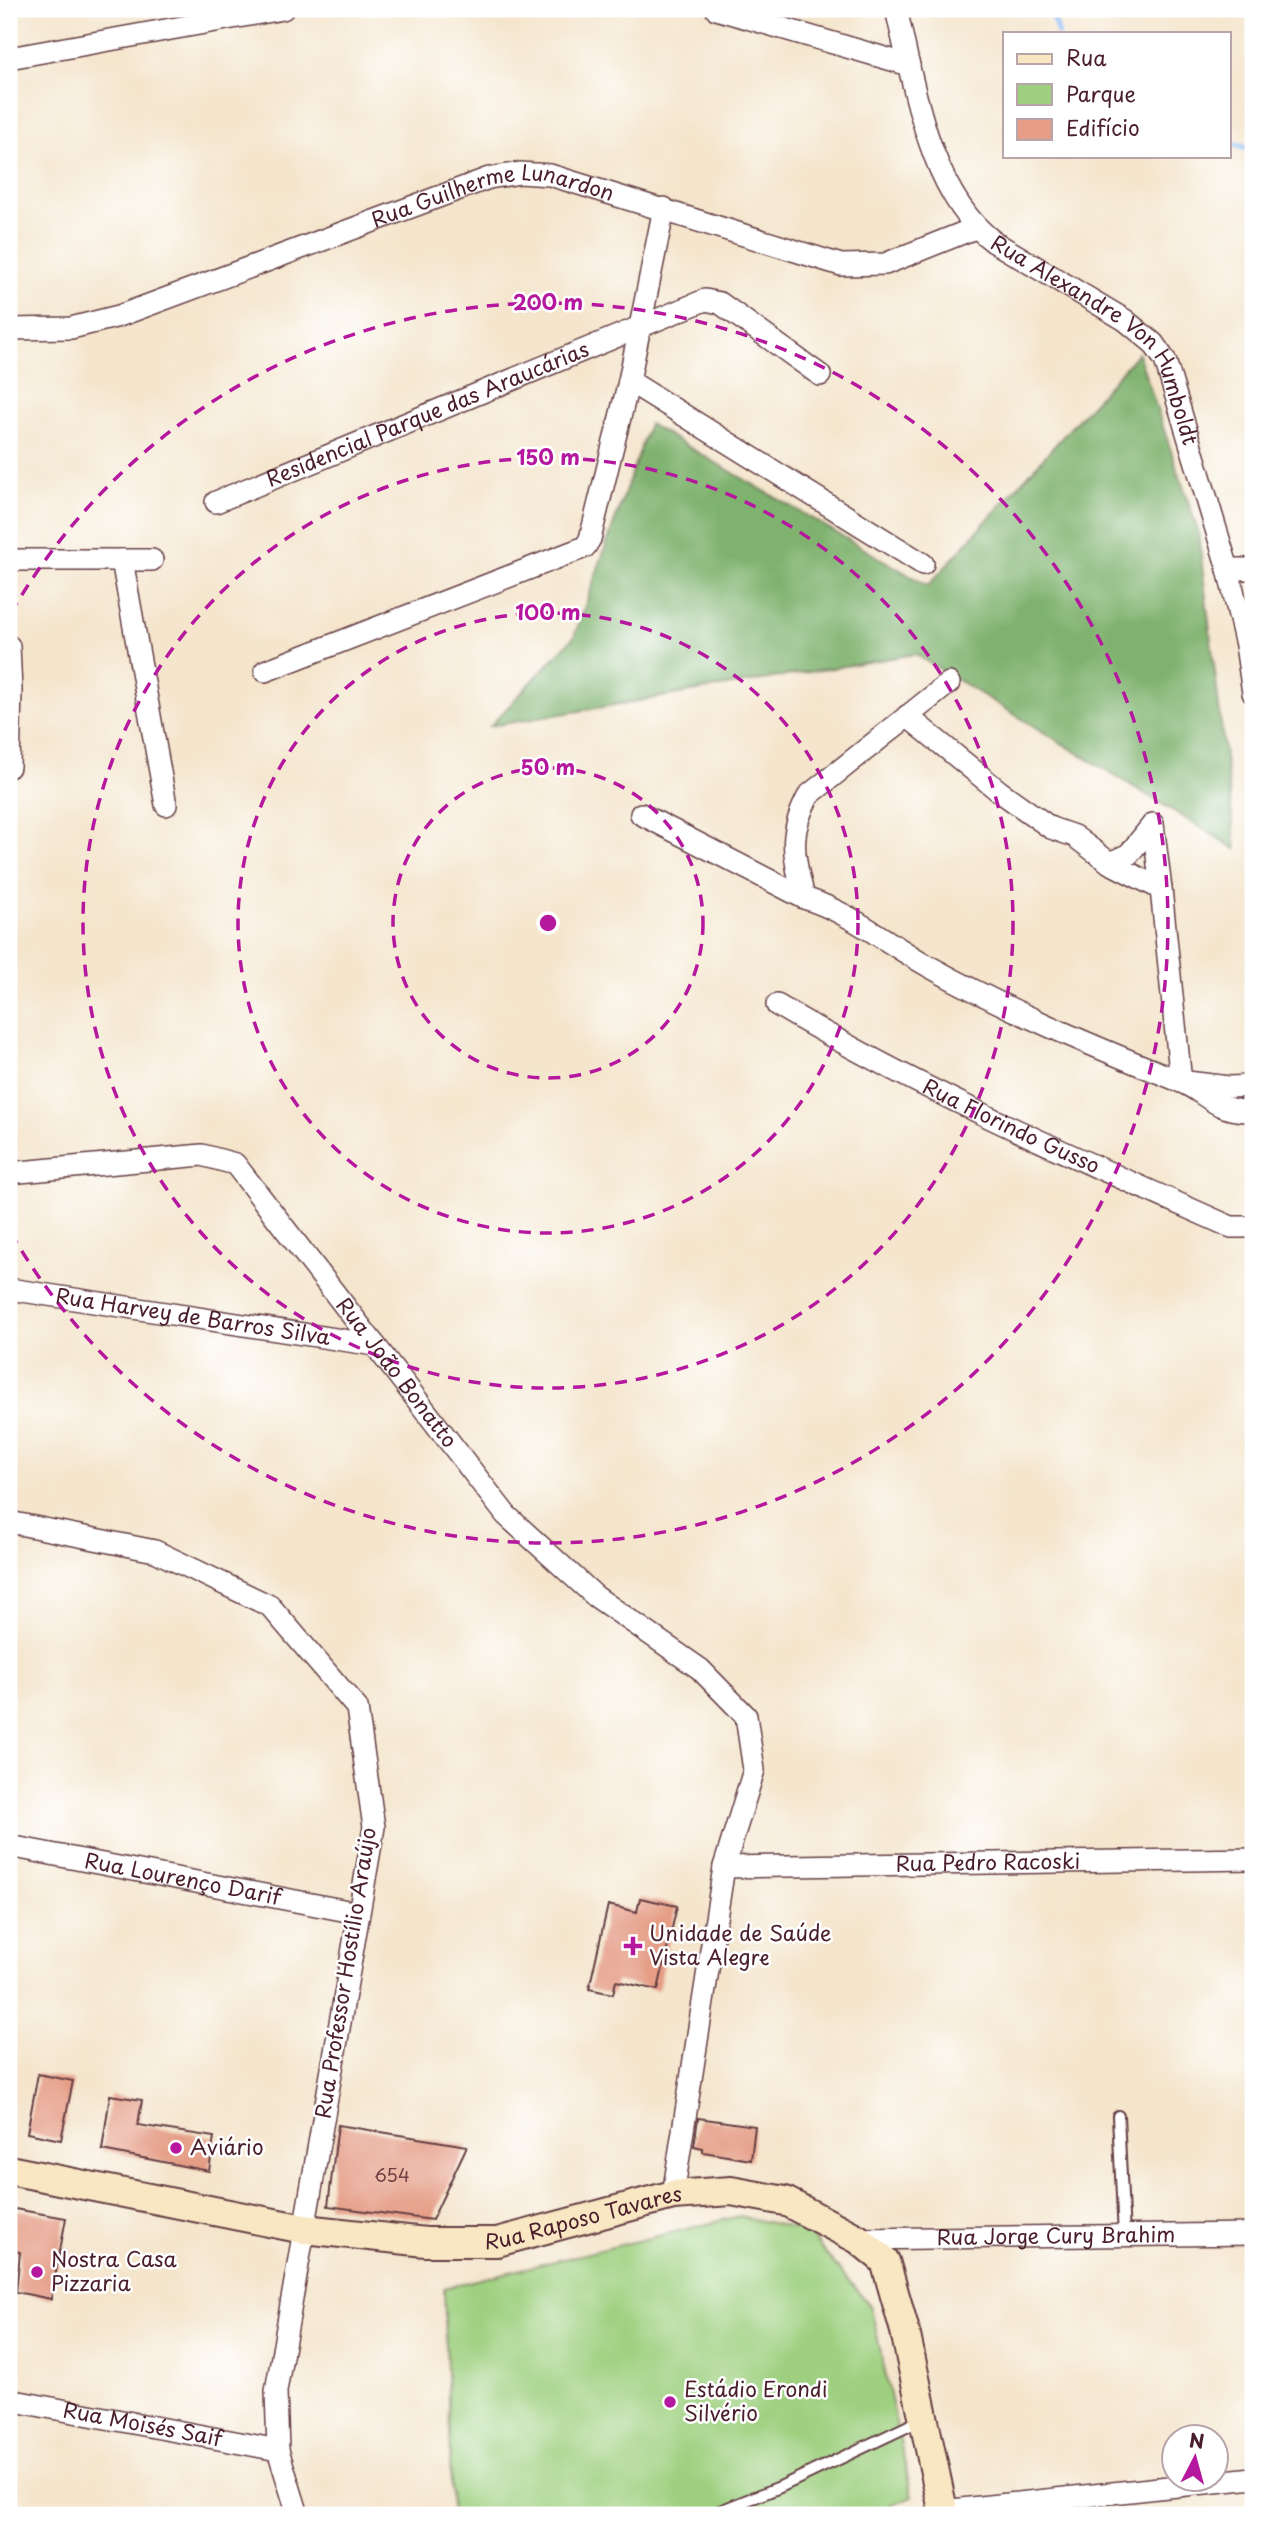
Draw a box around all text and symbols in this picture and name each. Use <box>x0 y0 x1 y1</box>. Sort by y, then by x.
legend <box>1003 32 1230 158</box>
text: Rua <box>1066 41 1107 73</box>
text: Parque <box>1066 77 1136 109</box>
text: Edifício <box>1066 111 1140 143</box>
street label: Rua Guilherme Lunardon <box>366 155 618 235</box>
street label: Rua Alexandre Von Humboldt <box>985 226 1208 448</box>
text: 200 m <box>513 285 583 317</box>
street label: Residencial Parque das Araucárias <box>261 332 593 494</box>
text: 150 m <box>516 440 580 472</box>
text: 100 m <box>515 595 581 627</box>
text: 50 m <box>521 750 575 782</box>
centre of rings <box>536 911 560 935</box>
street label: Rua Florindo Gusso <box>918 1069 1106 1181</box>
street label: Rua Harvey de Barros Silva <box>54 1278 333 1352</box>
street label: Rua João Bonatto <box>330 1290 466 1454</box>
street label: Rua Professor Hostílio Araújo <box>305 1825 383 2121</box>
street label: Rua Lourenço Darif <box>82 1843 286 1912</box>
street label: Rua Pedro Racoski <box>895 1844 1080 1878</box>
place label: Unidade de Saúde Vista Alegre <box>649 1916 831 1972</box>
marker: Unidade de Saúde Vista Alegre <box>623 1936 643 1956</box>
place label: Aviário <box>190 2130 264 2162</box>
marker: Aviário <box>168 2140 184 2156</box>
house number: 654 <box>374 2161 410 2188</box>
street label: Rua Raposo Tavares <box>485 2176 683 2256</box>
street label: Rua Jorge Cury Brahim <box>936 2217 1176 2252</box>
place label: Nostra Casa Pizzaria <box>51 2242 178 2298</box>
marker: Nostra Casa Pizzaria <box>29 2264 45 2280</box>
place label: Estádio Erondi Silvério <box>684 2372 828 2428</box>
street label: Rua Moisés Saif <box>61 2392 227 2454</box>
marker: Estádio Erondi Silvério <box>662 2394 678 2410</box>
north arrow <box>1160 2422 1230 2492</box>
text: N <box>1188 2425 1206 2455</box>

